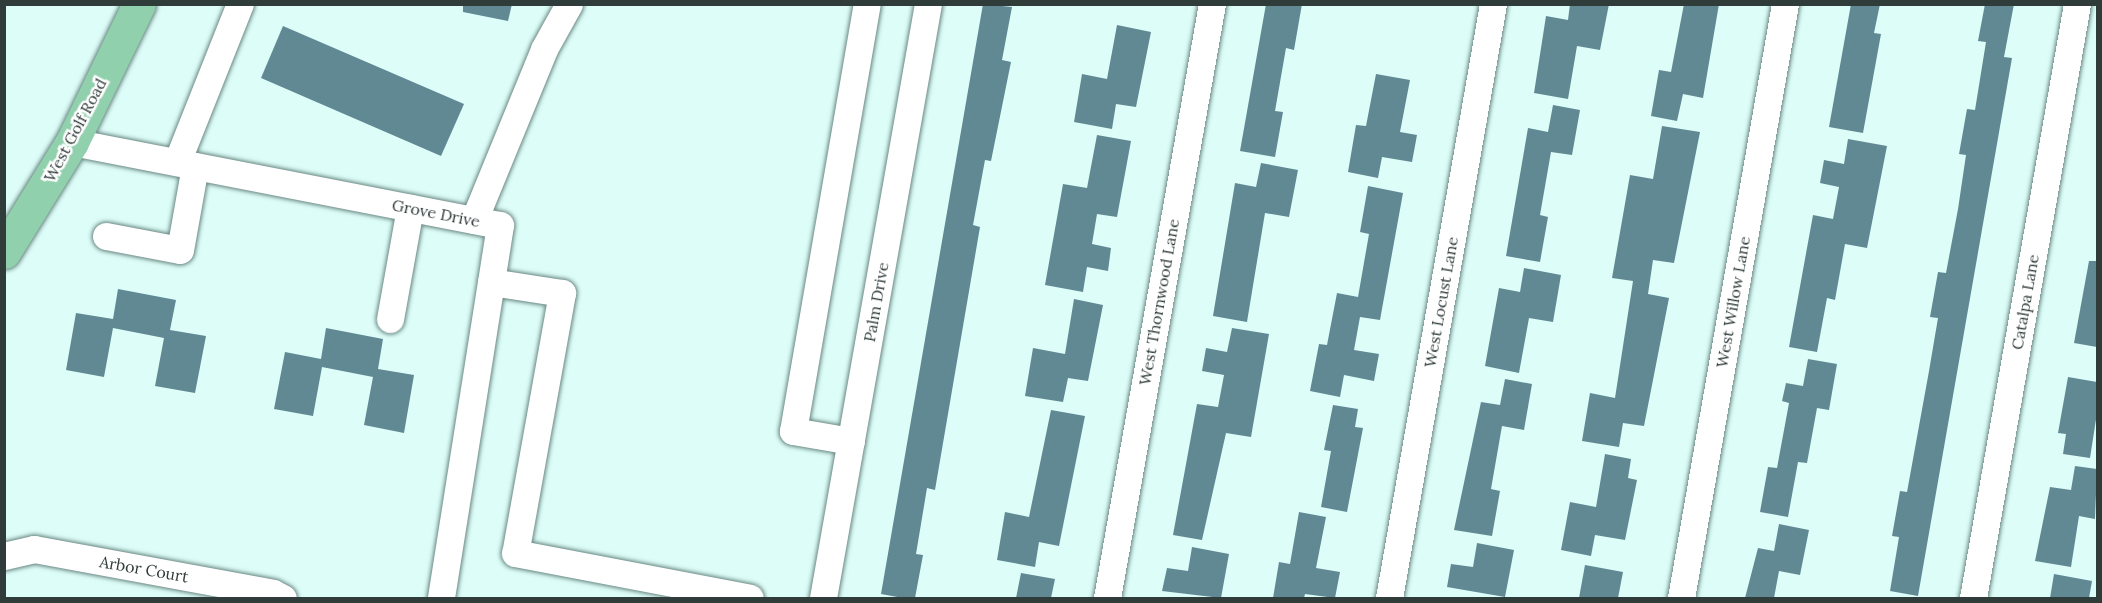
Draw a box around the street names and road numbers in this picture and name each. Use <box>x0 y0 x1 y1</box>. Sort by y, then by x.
street label: West Golf Road <box>40 75 110 185</box>
street label: Grove Drive <box>390 195 482 231</box>
street label: West Thornwood Lane <box>1135 217 1183 387</box>
street label: West Locust Lane <box>1420 235 1462 369</box>
street label: West Willow Lane <box>1712 235 1754 369</box>
street label: Catalpa Lane <box>2007 253 2043 351</box>
street label: Palm Drive <box>860 261 892 343</box>
street label: Arbor Court <box>98 552 190 586</box>

